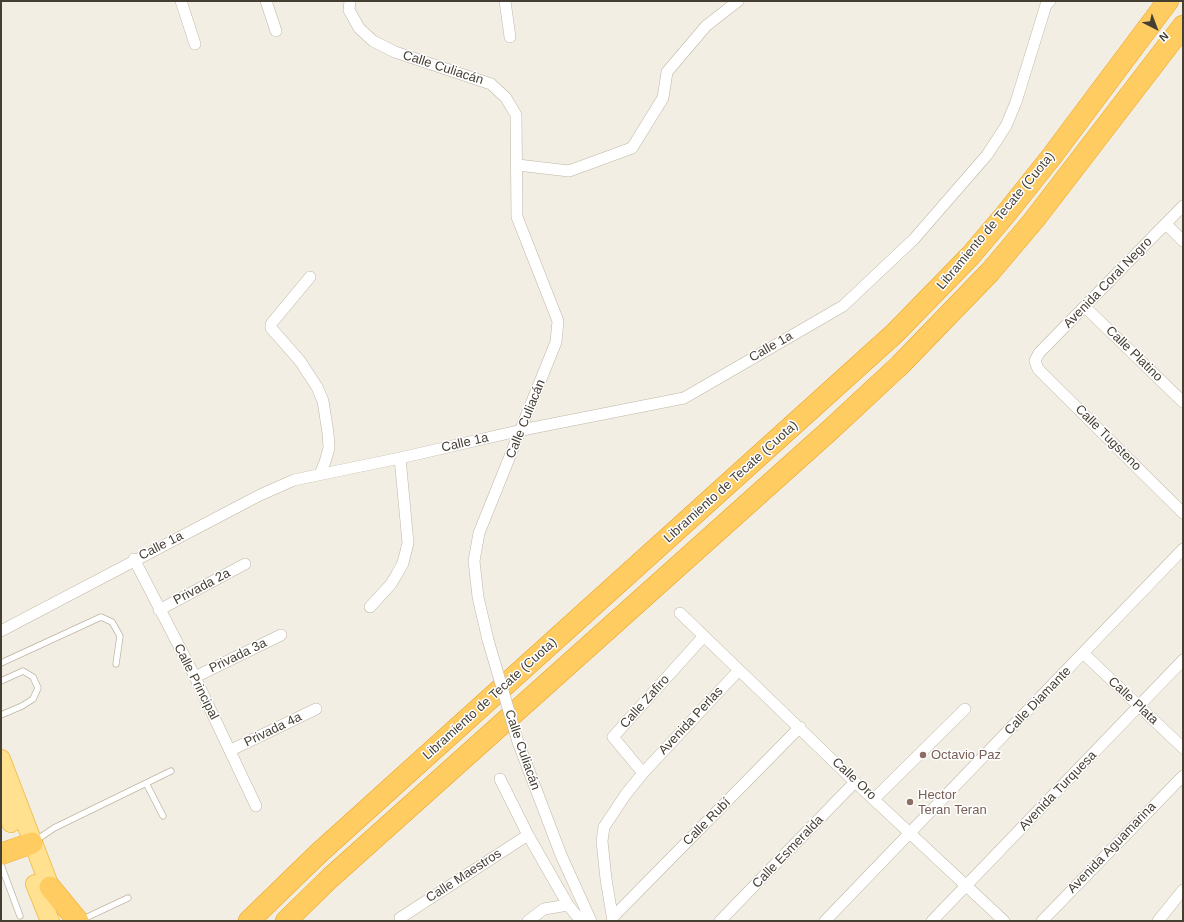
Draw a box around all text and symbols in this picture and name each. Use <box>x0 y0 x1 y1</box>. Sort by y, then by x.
north arrow <box>1136 8 1176 48</box>
text: N <box>1157 30 1171 44</box>
street label: Calle Culiacán <box>401 48 485 88</box>
street label: Libramiento de Tecate (Cuota) <box>934 149 1058 293</box>
street label: Avenida Coral Negro <box>1061 234 1155 332</box>
street label: Calle Platino <box>1102 323 1166 385</box>
street label: Calle 1a <box>746 328 796 366</box>
street label: Calle Culiacán <box>503 377 549 461</box>
street label: Calle Tugsteno <box>1072 402 1144 474</box>
street label: Libramiento de Tecate (Cuota) <box>661 418 801 546</box>
street label: Calle 1a <box>440 430 490 456</box>
street label: Calle 1a <box>136 528 186 564</box>
street label: Privada 2a <box>171 566 233 608</box>
street label: Privada 3a <box>207 635 269 677</box>
street label: Libramiento de Tecate (Cuota) <box>420 635 560 763</box>
street label: Calle Principal <box>170 641 222 723</box>
street label: Calle Diamante <box>1002 664 1074 738</box>
street label: Calle Zafiro <box>617 672 673 732</box>
street label: Calle Plata <box>1105 674 1161 728</box>
street label: Avenida Perlas <box>656 684 726 758</box>
street label: Calle Culiacán <box>501 708 543 792</box>
street label: Privada 4a <box>242 709 304 751</box>
place label: Octavio Paz <box>931 747 1001 763</box>
street label: Avenida Turquesa <box>1016 748 1100 834</box>
marker: Octavio Paz <box>918 750 928 760</box>
street label: Calle Oro <box>829 755 879 803</box>
place label: Hector Teran Teran <box>918 787 987 818</box>
street label: Calle Rubí <box>680 795 734 849</box>
marker: Hector Teran Teran <box>905 797 915 807</box>
street label: Avenida Aguamarina <box>1065 799 1159 897</box>
street label: Calle Esmeralda <box>749 812 827 892</box>
street label: Calle Maestros <box>423 846 505 906</box>

